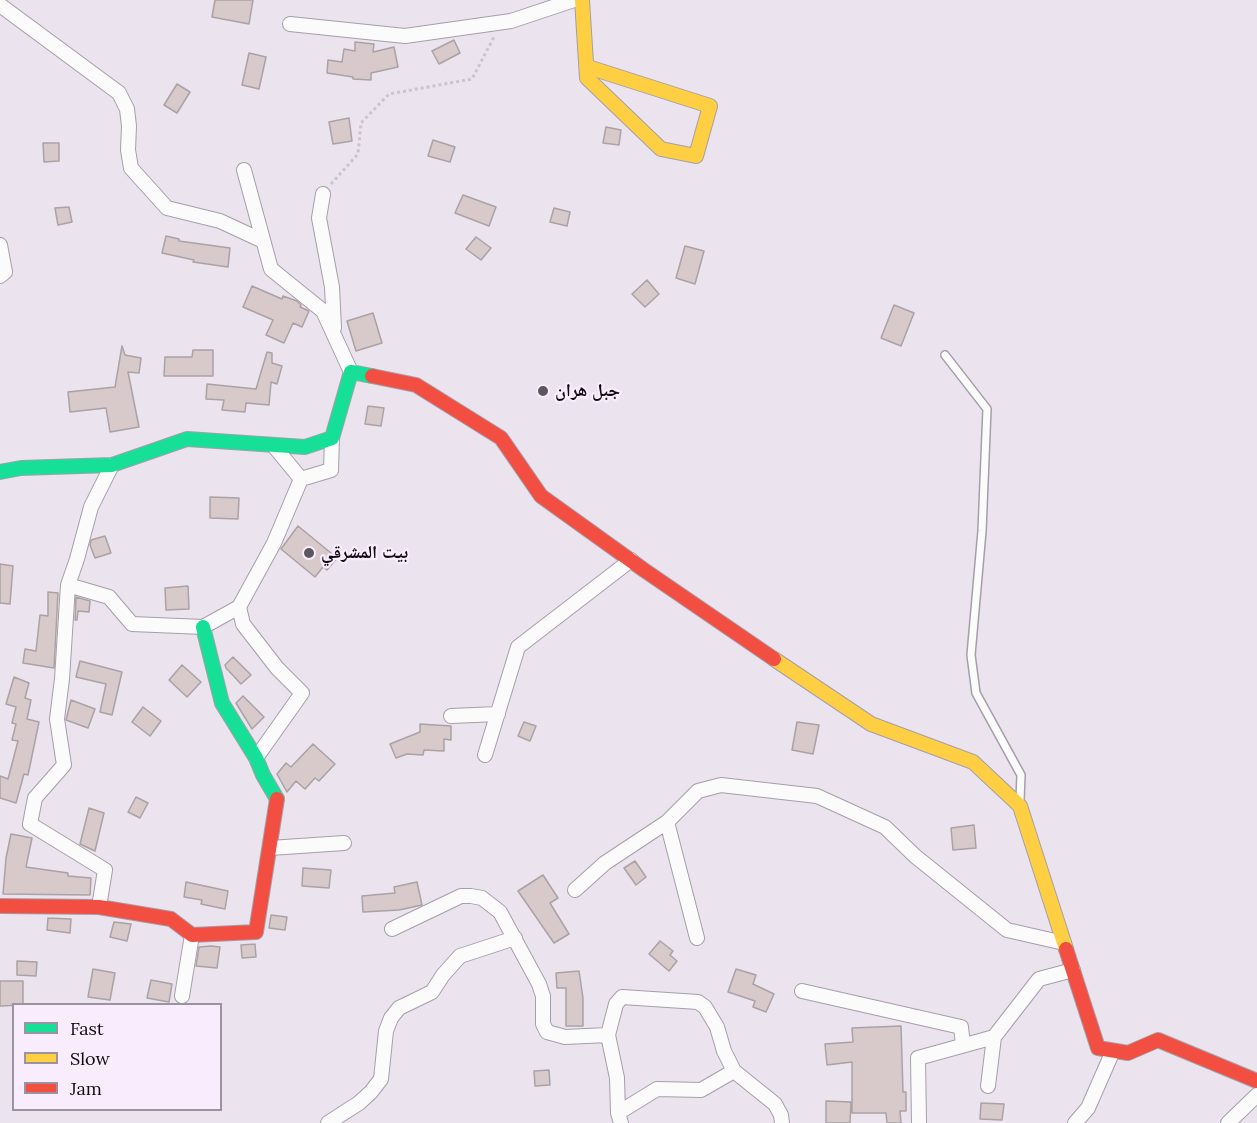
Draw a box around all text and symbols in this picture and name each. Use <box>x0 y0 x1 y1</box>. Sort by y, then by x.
place label: جبل هران <box>555 380 620 402</box>
marker: جبل هران <box>536 384 550 398</box>
place label: بيت المشرقي <box>321 542 408 564</box>
marker: بيت المشرقي <box>302 546 316 560</box>
legend <box>12 1003 222 1111</box>
text: Fast <box>70 1017 104 1040</box>
text: Slow <box>70 1047 110 1070</box>
text: Jam <box>70 1077 102 1100</box>

